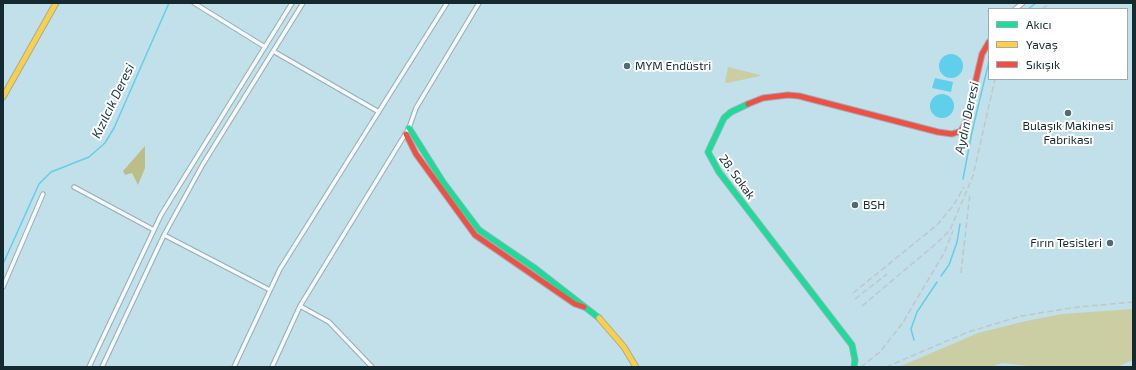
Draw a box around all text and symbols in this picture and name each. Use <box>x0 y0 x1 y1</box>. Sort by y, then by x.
legend <box>988 8 1128 80</box>
text: Akıcı <box>1026 17 1051 31</box>
text: Yavaş <box>1026 37 1058 51</box>
text: Sıkışık <box>1026 57 1060 71</box>
place label: MYM Endüstri <box>635 59 711 73</box>
water label: Kızılcık Deresi <box>88 61 138 141</box>
marker: MYM Endüstri <box>622 61 632 71</box>
water label: Aydın Deresi <box>952 81 982 155</box>
marker: Bulaşık Makinesi Fabrikası <box>1063 108 1073 118</box>
place label: Bulaşık Makinesi Fabrikası <box>1023 119 1113 147</box>
street label: 28. Sokak <box>716 152 758 202</box>
place label: BSH <box>863 198 885 212</box>
marker: BSH <box>850 200 860 210</box>
place label: Fırın Tesisleri <box>1030 236 1102 250</box>
marker: Fırın Tesisleri <box>1105 238 1115 248</box>

